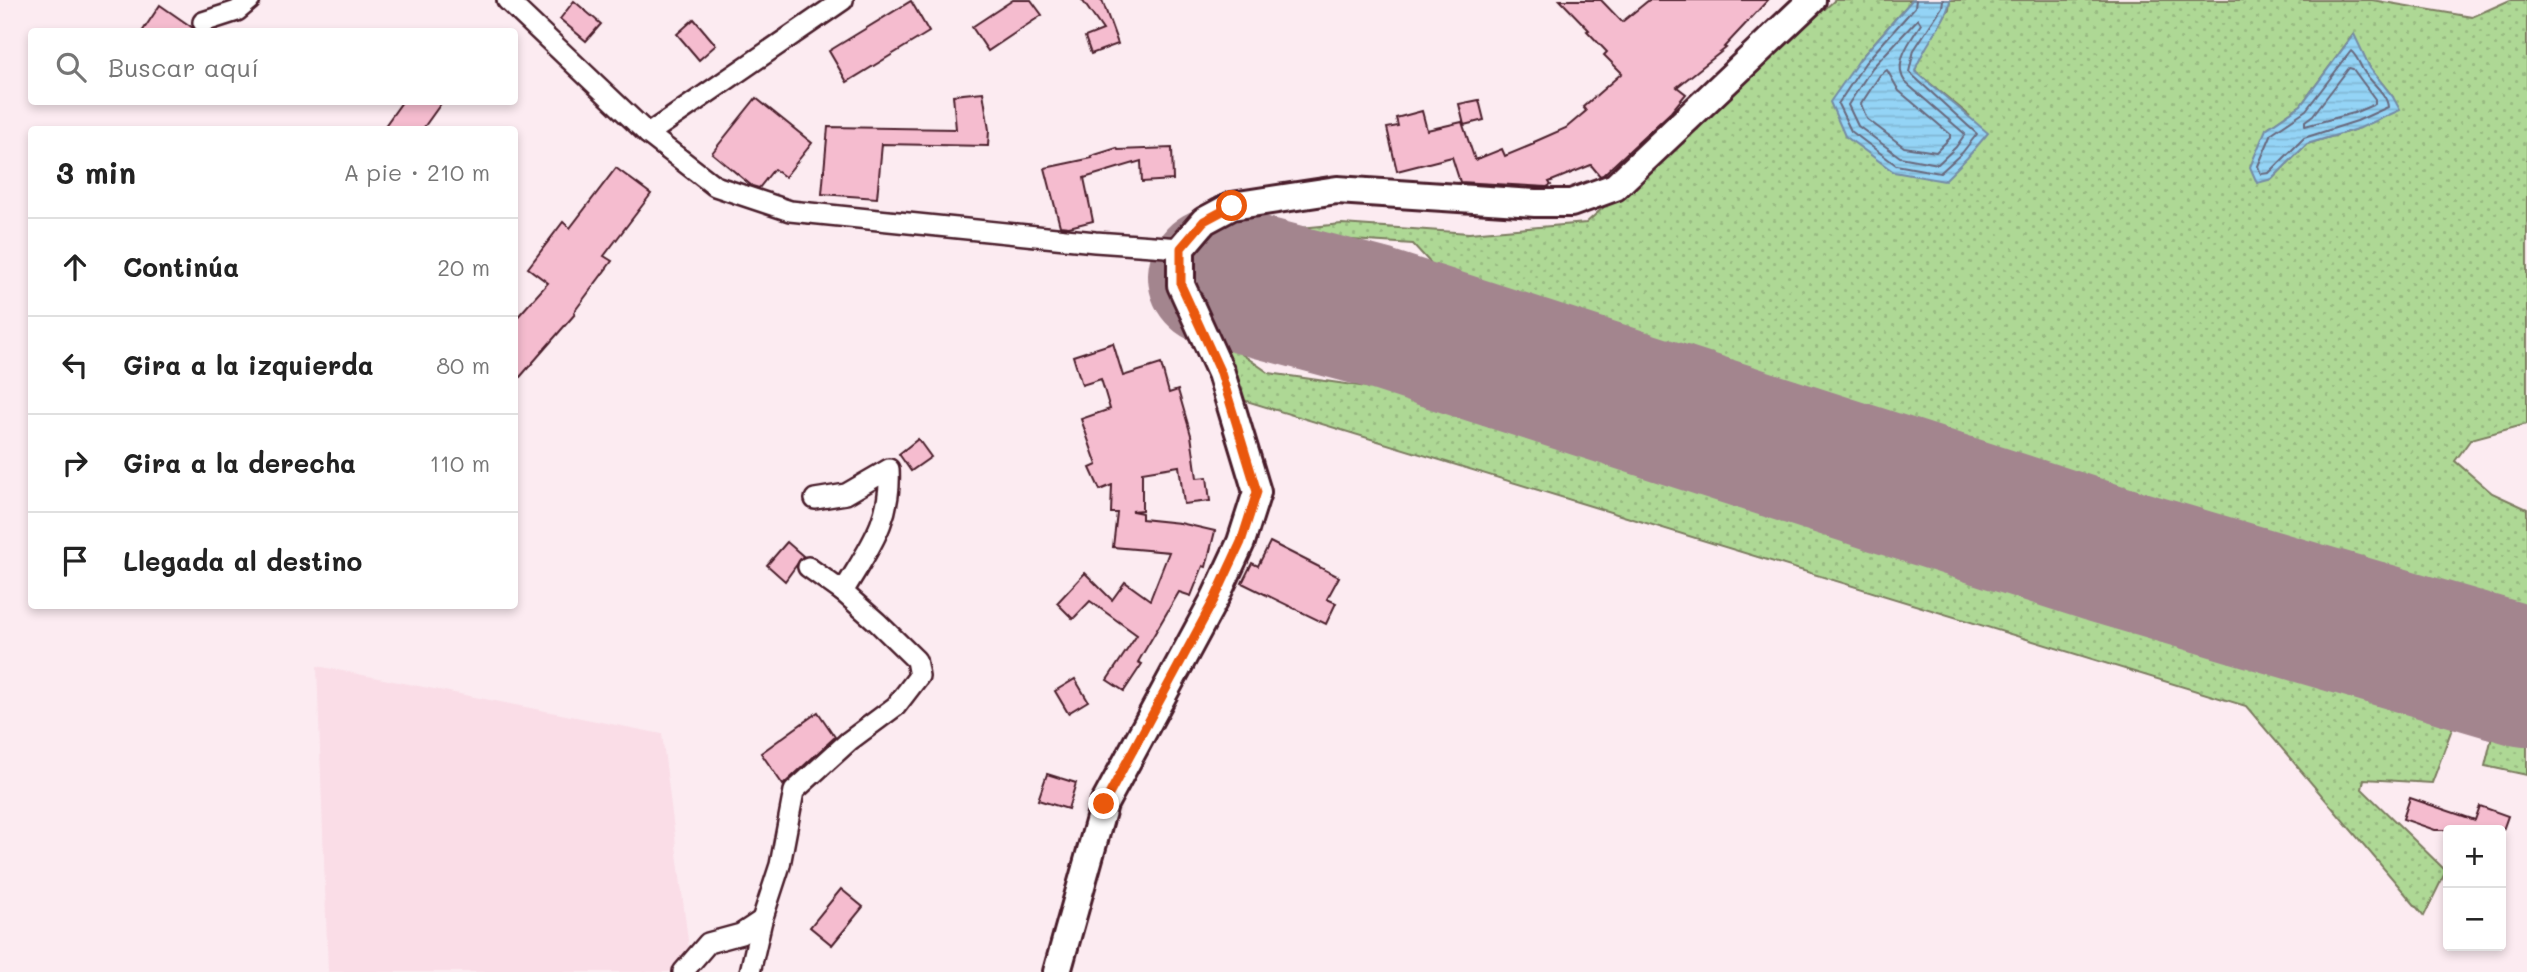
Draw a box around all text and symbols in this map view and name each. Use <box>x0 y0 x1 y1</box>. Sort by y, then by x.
search box <box>28 28 518 105</box>
icon: search <box>52 48 90 86</box>
text: Buscar aquí <box>108 50 259 84</box>
text: 3 min <box>56 152 136 192</box>
text: A pie · 210 m <box>344 157 490 187</box>
route start <box>1216 190 1247 221</box>
icon: ahead <box>56 248 94 286</box>
text: Continúa <box>123 250 239 284</box>
text: 20 m <box>437 252 490 282</box>
icon: left <box>56 346 94 384</box>
text: Gira a la izquierda <box>123 348 374 382</box>
text: 80 m <box>436 350 490 380</box>
icon: right <box>56 444 94 482</box>
text: Gira a la derecha <box>123 446 356 480</box>
text: 110 m <box>430 448 490 478</box>
icon: arrive <box>56 542 94 580</box>
text: Llegada al destino <box>123 544 362 578</box>
route end <box>1088 788 1119 819</box>
map controls <box>2443 825 2506 951</box>
button: + <box>2443 825 2506 888</box>
button: − <box>2443 888 2506 951</box>

